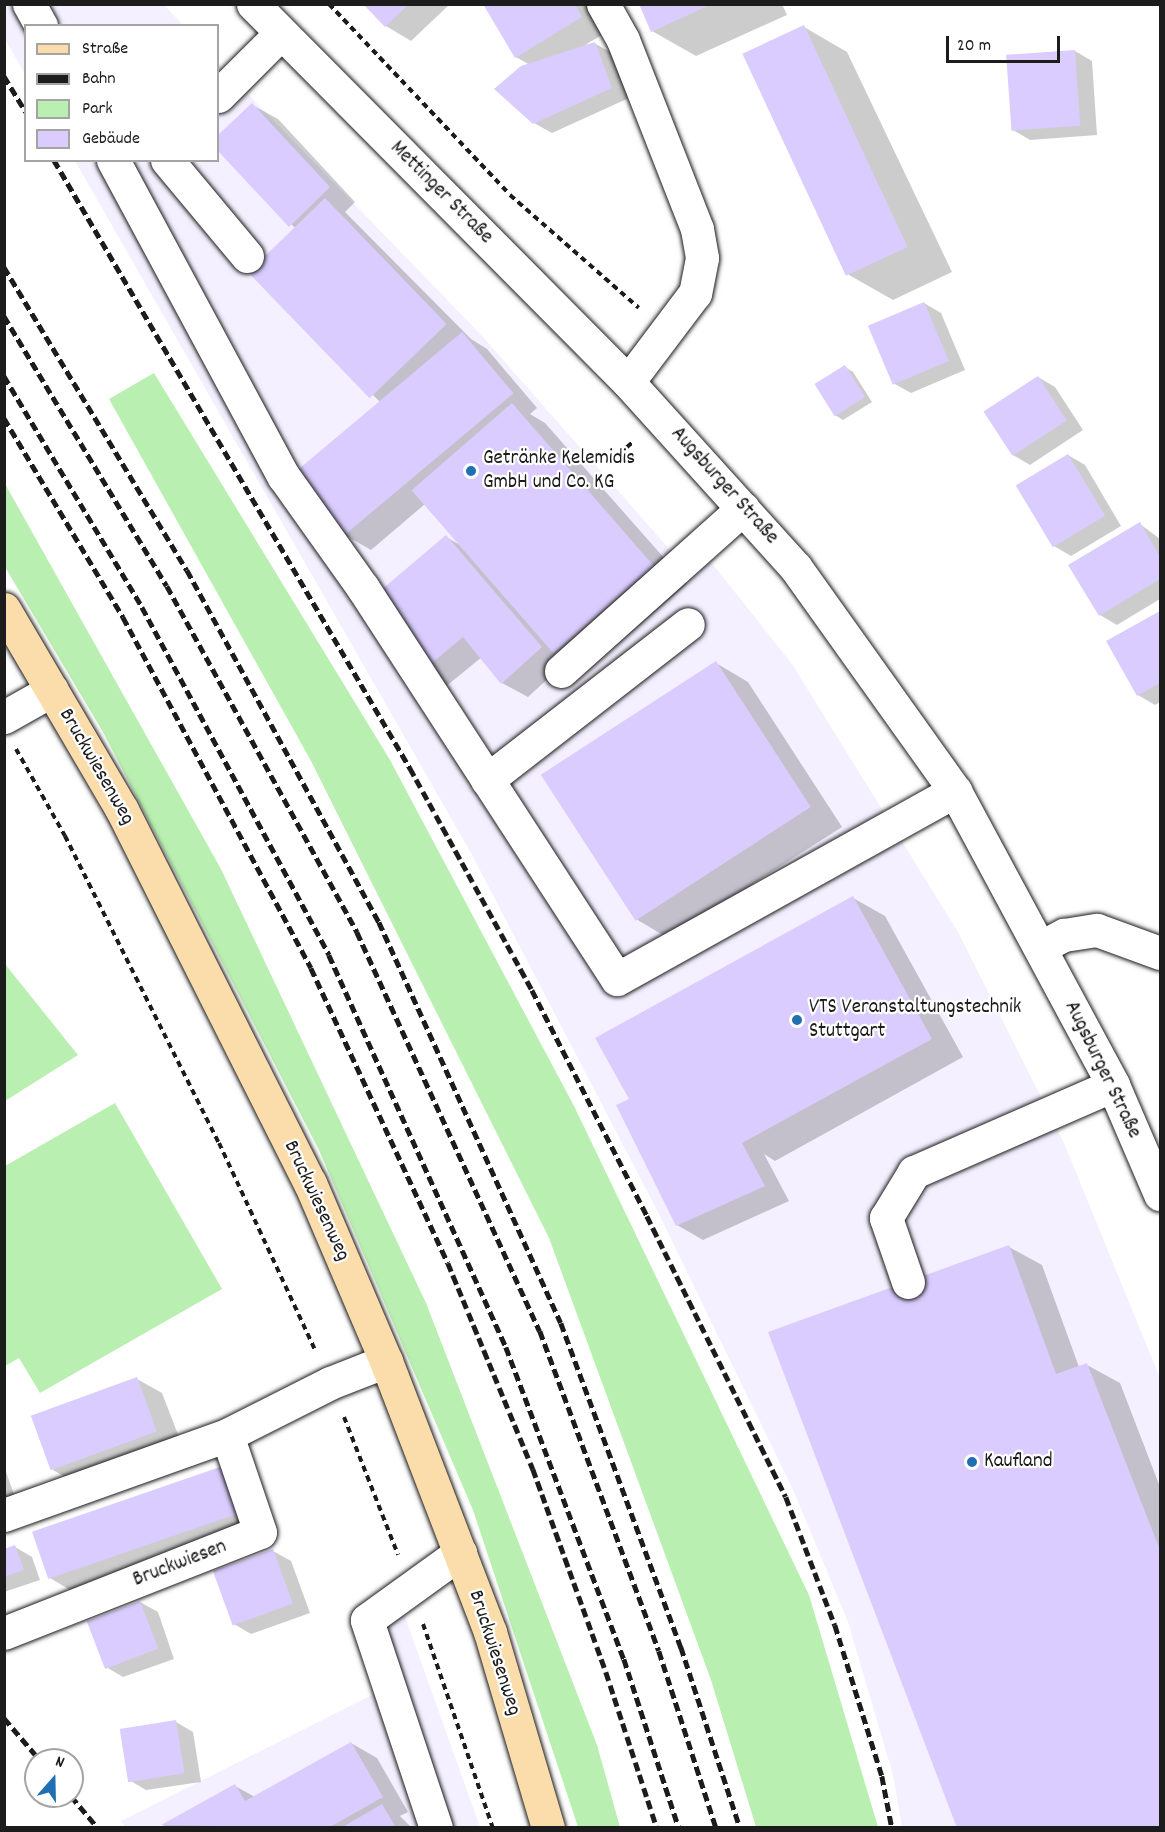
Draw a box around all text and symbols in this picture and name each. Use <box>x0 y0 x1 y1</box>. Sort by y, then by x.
legend <box>24 24 219 162</box>
scale bar <box>949 24 1063 62</box>
text: 20 m <box>957 34 991 59</box>
text: Straße <box>82 37 128 62</box>
text: Bahn <box>82 67 116 92</box>
text: Park <box>82 97 113 122</box>
text: Gebäude <box>82 127 140 152</box>
street label: Mettinger Straße <box>384 136 498 250</box>
street label: Augsburger Straße <box>665 422 783 550</box>
place label: Getränke Kelemidis GmbH und Co. KG <box>483 446 635 496</box>
marker: Getränke Kelemidis GmbH und Co. KG <box>464 464 478 478</box>
street label: Bruckwiesenweg <box>53 704 139 830</box>
place label: VTS Veranstaltungstechnik Stuttgart <box>809 995 1021 1045</box>
street label: Augsburger Straße <box>1058 997 1146 1143</box>
marker: VTS Veranstaltungstechnik Stuttgart <box>790 1013 804 1027</box>
street label: Bruckwiesenweg <box>277 1137 355 1265</box>
place label: Kaufland <box>984 1449 1052 1475</box>
marker: Kaufland <box>965 1455 979 1469</box>
street label: Bruckwiesen <box>130 1535 230 1593</box>
street label: Bruckwiesenweg <box>462 1587 526 1719</box>
north arrow <box>24 1748 84 1808</box>
text: N <box>52 1750 67 1775</box>

